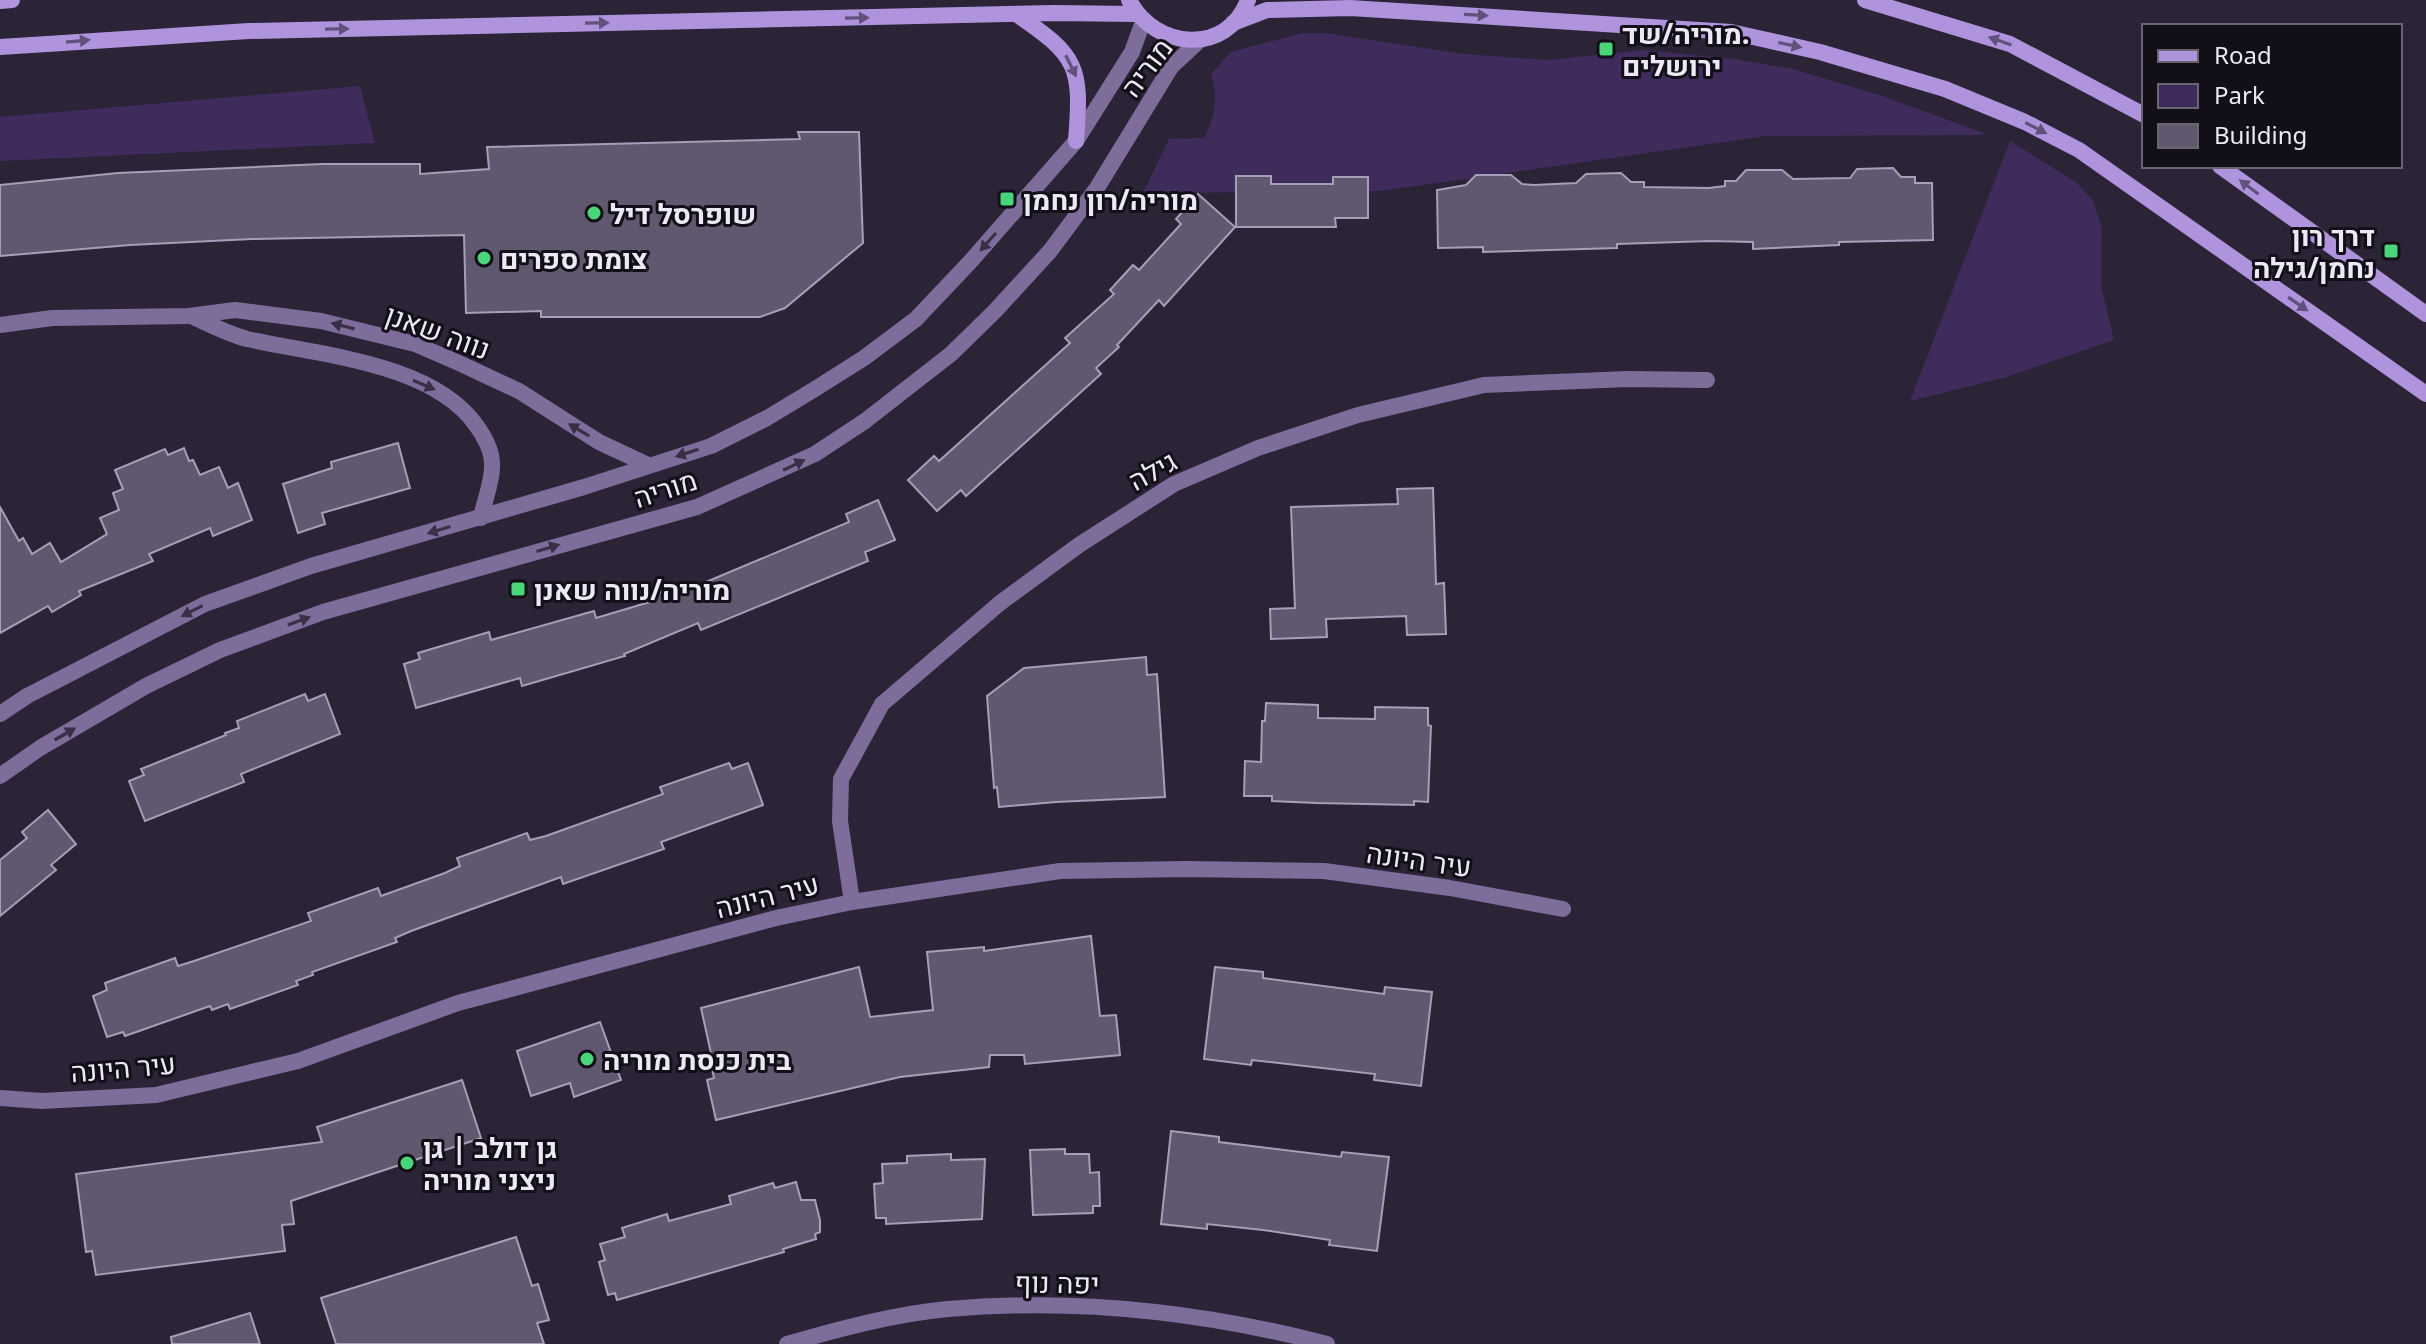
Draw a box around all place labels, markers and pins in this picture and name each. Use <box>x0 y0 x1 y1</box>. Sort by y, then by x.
place label: מוריה/שד. ירושלים <box>1622 14 1750 84</box>
marker: מוריה/שד. ירושלים <box>1597 40 1615 58</box>
place label: מוריה/רון נחמן <box>1023 180 1198 218</box>
marker: מוריה/רון נחמן <box>998 190 1016 208</box>
place label: שופרסל דיל <box>610 194 756 232</box>
marker: שופרסל דיל <box>585 204 603 222</box>
place label: דרך רון נחמן/גילה <box>2253 216 2375 286</box>
place label: צומת ספרים <box>500 239 648 277</box>
marker: דרך רון נחמן/גילה <box>2382 242 2400 260</box>
marker: צומת ספרים <box>475 249 493 267</box>
place label: מוריה/נווה שאנן <box>534 570 730 608</box>
marker: מוריה/נווה שאנן <box>509 580 527 598</box>
place label: בית כנסת מוריה <box>603 1040 791 1078</box>
marker: בית כנסת מוריה <box>578 1050 596 1068</box>
place label: גן דולב | גן ניצני מוריה <box>423 1128 557 1198</box>
marker: גן דולב | גן ניצני מוריה <box>398 1154 416 1172</box>

